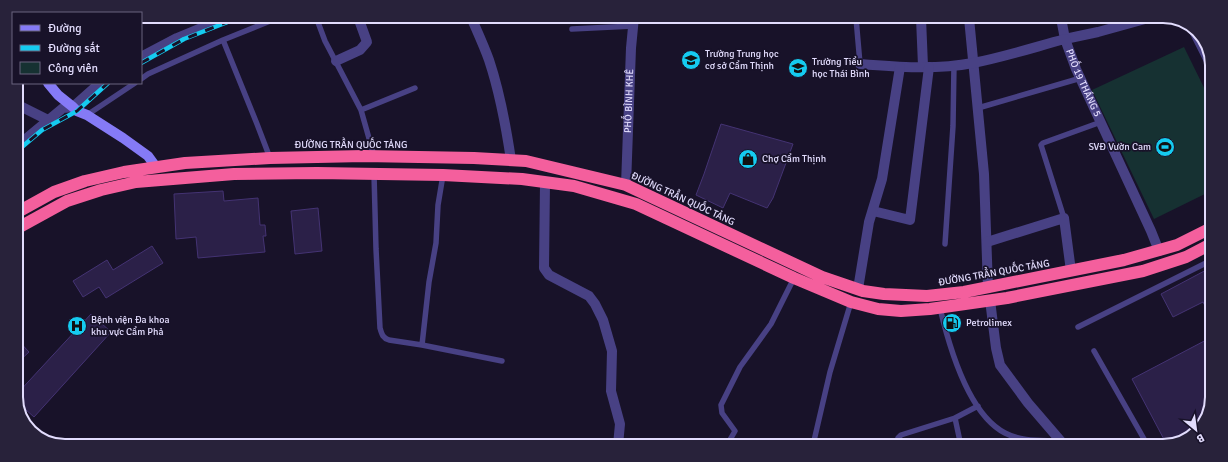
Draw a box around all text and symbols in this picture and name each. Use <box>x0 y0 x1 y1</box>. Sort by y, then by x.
legend <box>12 12 142 84</box>
text: Đường <box>48 21 82 36</box>
text: Đường sắt <box>48 41 100 56</box>
street label: PHỐ 19 THÁNG 5 <box>1063 47 1103 119</box>
place label: Trường Trung học cơ sở Cẩm Thịnh <box>705 48 779 72</box>
school or university icon: Trường Trung học cơ sở Cẩm Thịnh <box>680 49 702 71</box>
place label: Trường Tiểu học Thái Bình <box>812 56 870 80</box>
school or university icon: Trường Tiểu học Thái Bình <box>787 57 809 79</box>
text: Công viên <box>48 61 98 76</box>
street label: PHỐ BÌNH KHÊ <box>620 68 636 133</box>
sports icon: SVĐ Vườn Cam <box>1154 136 1176 158</box>
street label: ĐƯỜNG TRẦN QUỐC TẢNG <box>295 137 407 151</box>
place label: SVĐ Vườn Cam <box>1088 141 1151 153</box>
shop icon: Chợ Cẩm Thịnh <box>737 148 759 170</box>
place label: Chợ Cẩm Thịnh <box>762 153 826 165</box>
street label: ĐƯỜNG TRẦN QUỐC TẢNG <box>629 168 738 228</box>
street label: ĐƯỜNG TRẦN QUỐC TẢNG <box>937 255 1051 289</box>
fuel station icon: Petrolimex <box>941 312 963 334</box>
place label: Bệnh viện Đa khoa khu vực Cẩm Phả <box>91 314 170 338</box>
hospital icon: Bệnh viện Đa khoa khu vực Cẩm Phả <box>66 315 88 337</box>
place label: Petrolimex <box>966 317 1012 329</box>
north arrow <box>1176 410 1216 450</box>
text: B <box>1194 431 1207 446</box>

